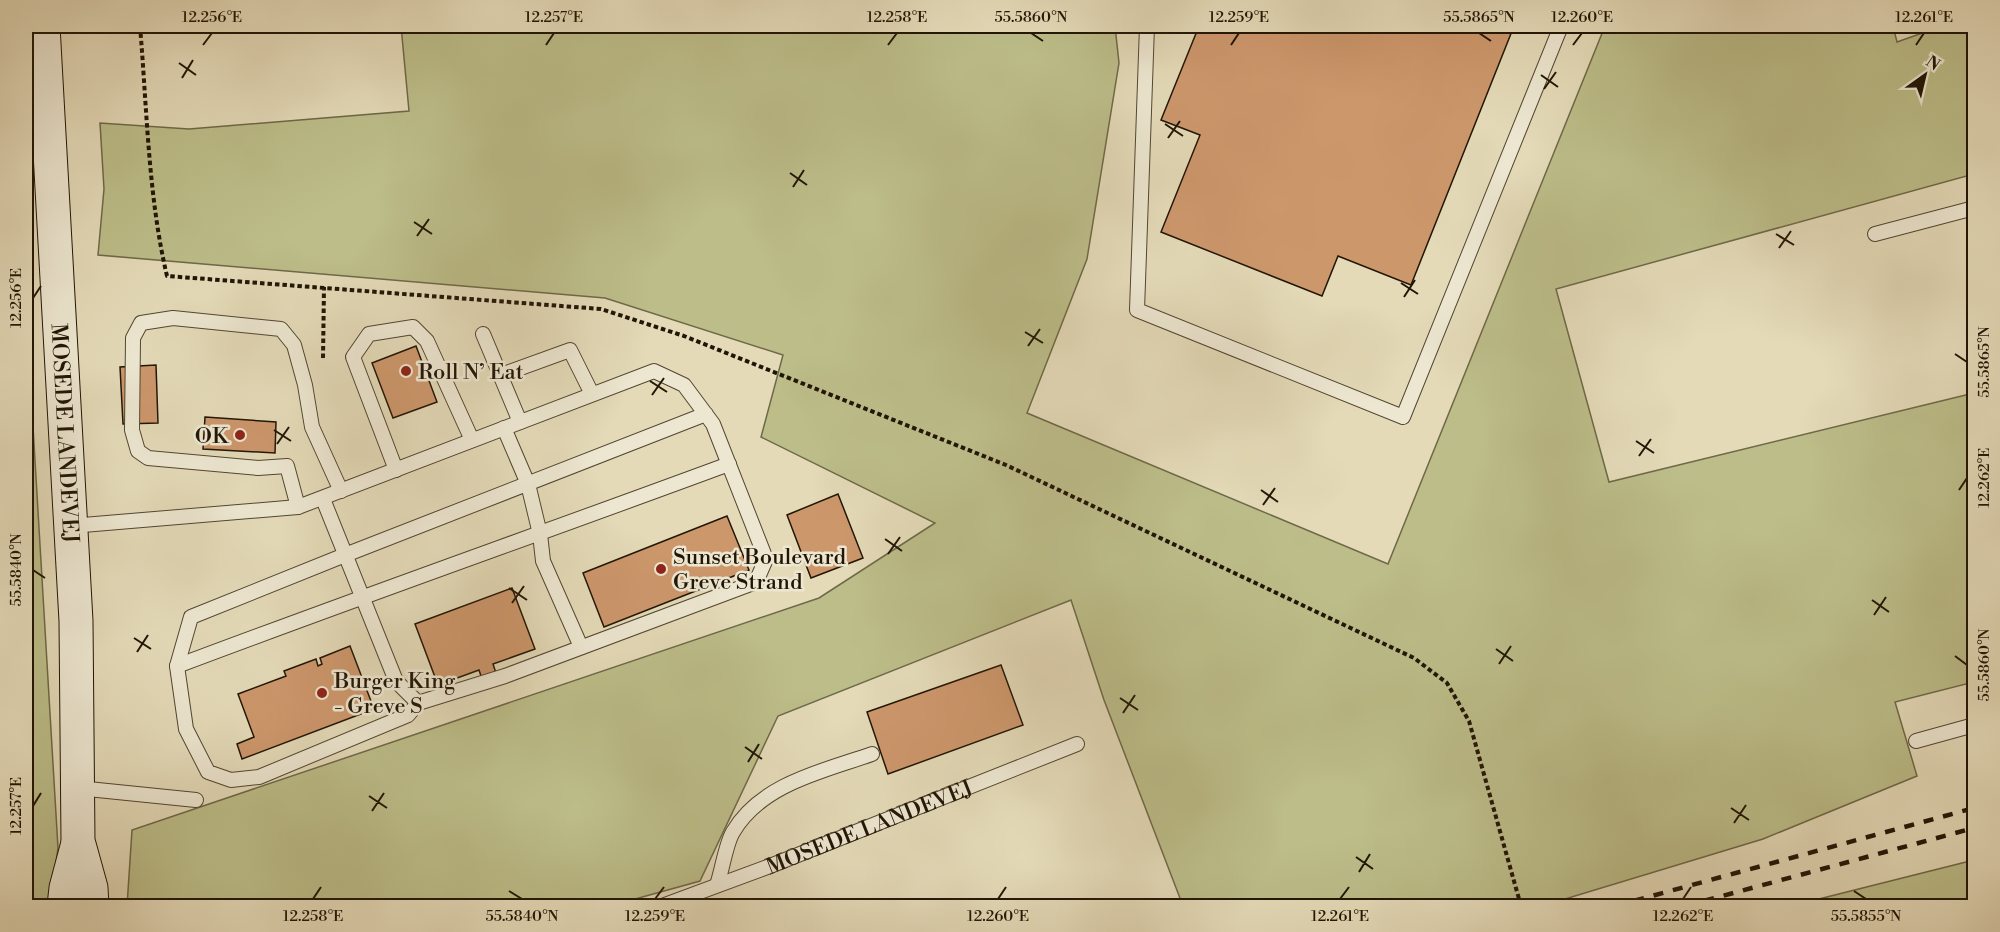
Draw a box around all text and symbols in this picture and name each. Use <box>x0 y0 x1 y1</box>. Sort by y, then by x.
text: 12.256°E <box>182 8 242 27</box>
text: 12.257°E <box>525 8 583 27</box>
text: 12.258°E <box>867 8 927 27</box>
text: 55.5860°N <box>994 8 1068 27</box>
text: 12.259°E <box>1209 8 1269 27</box>
text: 55.5865°N <box>1443 8 1515 27</box>
text: 12.260°E <box>1551 8 1613 27</box>
text: 12.261°E <box>1895 8 1953 27</box>
north arrow <box>1895 45 1955 105</box>
text: N <box>1922 52 1944 75</box>
text: 12.256°E <box>7 268 26 328</box>
street label: MOSEDE LANDEVEJ <box>45 323 84 544</box>
text: 55.5865°N <box>1975 326 1994 398</box>
place label: Roll N’ Eat <box>418 359 524 386</box>
marker: Roll N’ Eat <box>399 364 413 378</box>
place label: OK <box>195 423 230 450</box>
marker: OK <box>233 428 247 442</box>
text: 12.262°E <box>1975 448 1994 508</box>
text: 55.5840°N <box>7 533 26 607</box>
place label: Sunset Boulevard Greve Strand <box>673 544 847 596</box>
marker: Sunset Boulevard Greve Strand <box>654 562 668 576</box>
text: 55.5860°N <box>1975 628 1994 702</box>
place label: Burger King - Greve S <box>333 668 456 720</box>
marker: Burger King - Greve S <box>315 686 329 700</box>
street label: MOSEDE LANDEVEJ <box>762 775 977 881</box>
text: 12.257°E <box>7 777 26 835</box>
text: 12.258°E <box>283 907 343 926</box>
text: 55.5840°N <box>485 907 559 926</box>
text: 12.259°E <box>625 907 685 926</box>
text: 12.260°E <box>967 907 1029 926</box>
text: 12.261°E <box>1311 907 1369 926</box>
text: 12.262°E <box>1653 907 1713 926</box>
text: 55.5855°N <box>1831 907 1901 926</box>

